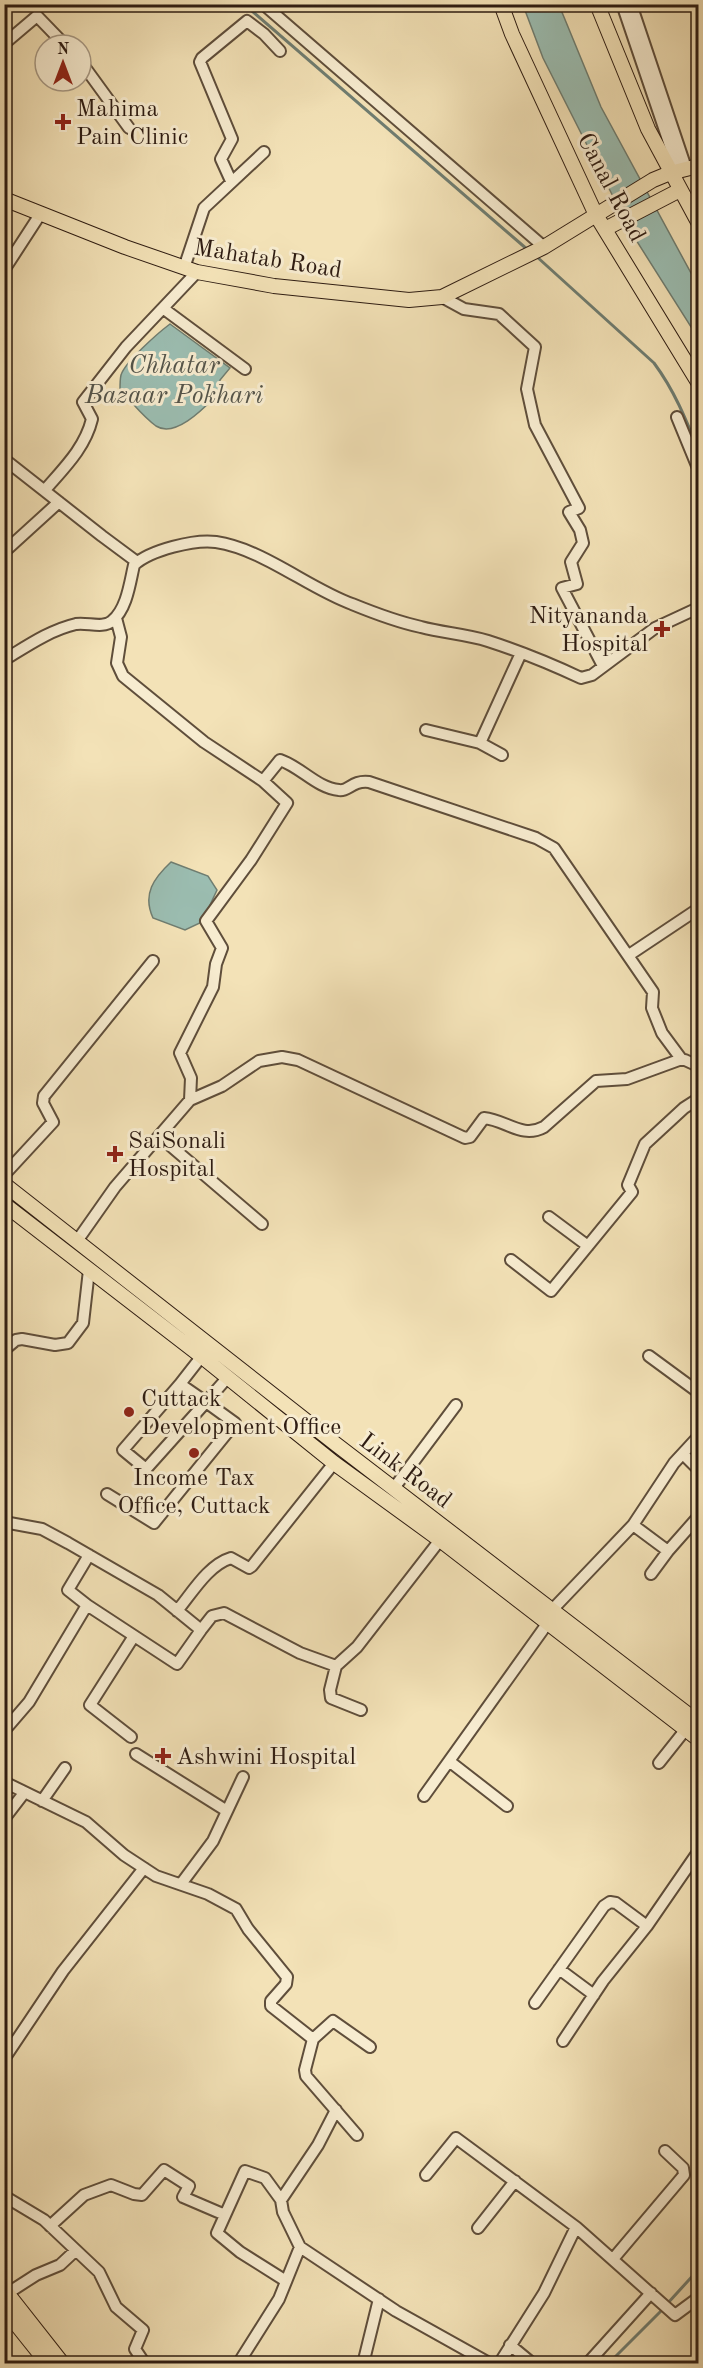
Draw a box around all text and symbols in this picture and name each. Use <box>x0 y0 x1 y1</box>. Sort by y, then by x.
north arrow <box>33 33 93 93</box>
text: N <box>57 42 70 58</box>
place label: Mahima Pain Clinic <box>76 98 188 150</box>
marker: Mahima Pain Clinic <box>54 113 72 131</box>
street label: Canal Road <box>572 130 649 246</box>
street label: Mahatab Road <box>192 236 343 284</box>
water label: Chhatar Bazaar Pokhari <box>84 353 264 409</box>
place label: Nityananda Hospital <box>529 605 648 657</box>
marker: Nityananda Hospital <box>653 620 671 638</box>
place label: SaiSonali Hospital <box>128 1130 226 1182</box>
marker: SaiSonali Hospital <box>106 1145 124 1163</box>
place label: Cuttack Development Office <box>141 1388 341 1440</box>
marker: Cuttack Development Office <box>122 1405 136 1419</box>
street label: Link Road <box>354 1429 455 1514</box>
marker: Income Tax Office, Cuttack <box>187 1446 201 1460</box>
place label: Income Tax Office, Cuttack <box>118 1467 270 1519</box>
place label: Ashwini Hospital <box>176 1746 356 1770</box>
marker: Ashwini Hospital <box>154 1747 172 1765</box>

